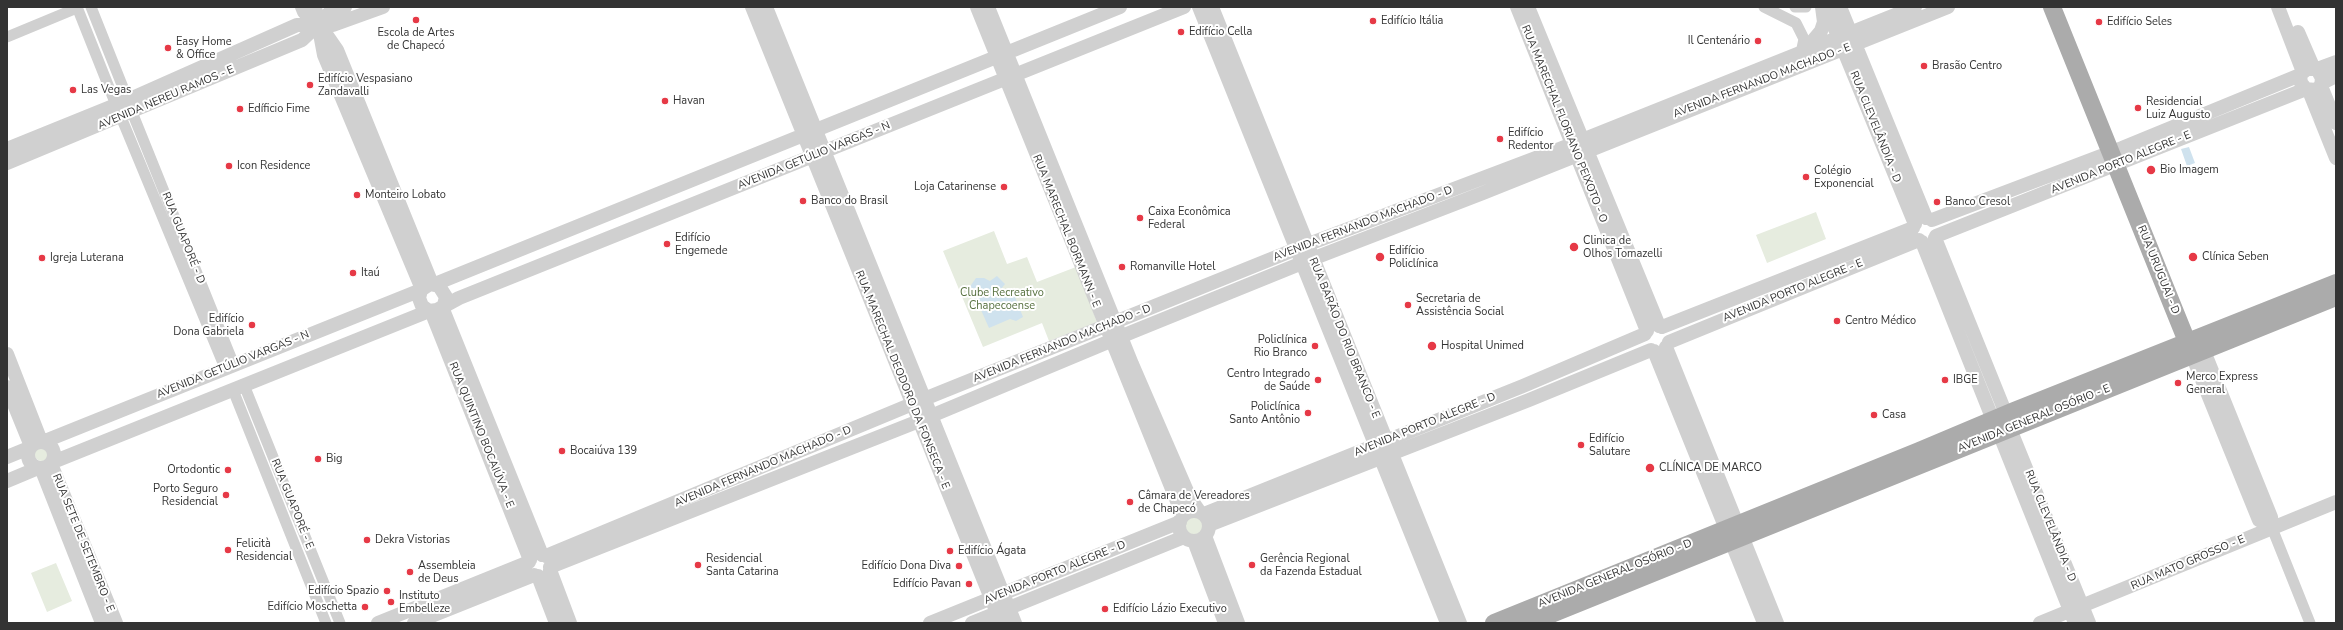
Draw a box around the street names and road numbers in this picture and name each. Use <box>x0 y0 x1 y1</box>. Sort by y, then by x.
street label: RUA MARECHAL FLORIANO PEIXOTO - O <box>1518 23 1610 225</box>
street label: AVENIDA FERNANDO MACHADO - E <box>1671 41 1853 121</box>
street label: AVENIDA NEREU RAMOS - E <box>96 63 236 133</box>
street label: RUA CLEVELÂNDIA - D <box>1847 69 1903 185</box>
street label: AVENIDA GETÚLIO VARGAS - N <box>736 119 892 193</box>
street label: AVENIDA PORTO ALEGRE - E <box>2049 129 2193 197</box>
street label: RUA MARECHAL BORMANN - E <box>1029 153 1103 309</box>
street label: AVENIDA FERNANDO MACHADO - D <box>1272 184 1454 264</box>
street label: RUA GUAPORÉ - D <box>159 190 207 286</box>
street label: RUA URUGUAI - D <box>2134 224 2182 316</box>
street label: RUA BARÃO DO RIO BRANCO - E <box>1306 256 1382 420</box>
street label: AVENIDA PORTO ALEGRE - E <box>1721 257 1865 325</box>
street label: RUA MARECHAL DEODORO DA FONSECA - E <box>852 269 952 491</box>
street label: AVENIDA FERNANDO MACHADO - D <box>971 302 1153 386</box>
street label: AVENIDA GETÚLIO VARGAS - N <box>155 328 311 402</box>
street label: RUA QUINTINO BOCAIÚVA - E <box>446 360 516 510</box>
street label: AVENIDA GENERAL OSÓRIO - E <box>1956 382 2112 456</box>
street label: AVENIDA PORTO ALEGRE - D <box>1352 390 1498 460</box>
street label: AVENIDA FERNANDO MACHADO - D <box>673 424 853 510</box>
street label: RUA GUAPORÉ - E <box>268 457 316 551</box>
street label: RUA CLEVELÂNDIA - D <box>2022 468 2078 584</box>
street label: RUA SETE DE SETEMBRO - E <box>49 472 117 614</box>
street label: RUA MATO GROSSO - E <box>2129 533 2247 593</box>
street label: AVENIDA GENERAL OSÓRIO - D <box>1536 537 1694 611</box>
street label: AVENIDA PORTO ALEGRE - D <box>982 538 1128 608</box>

